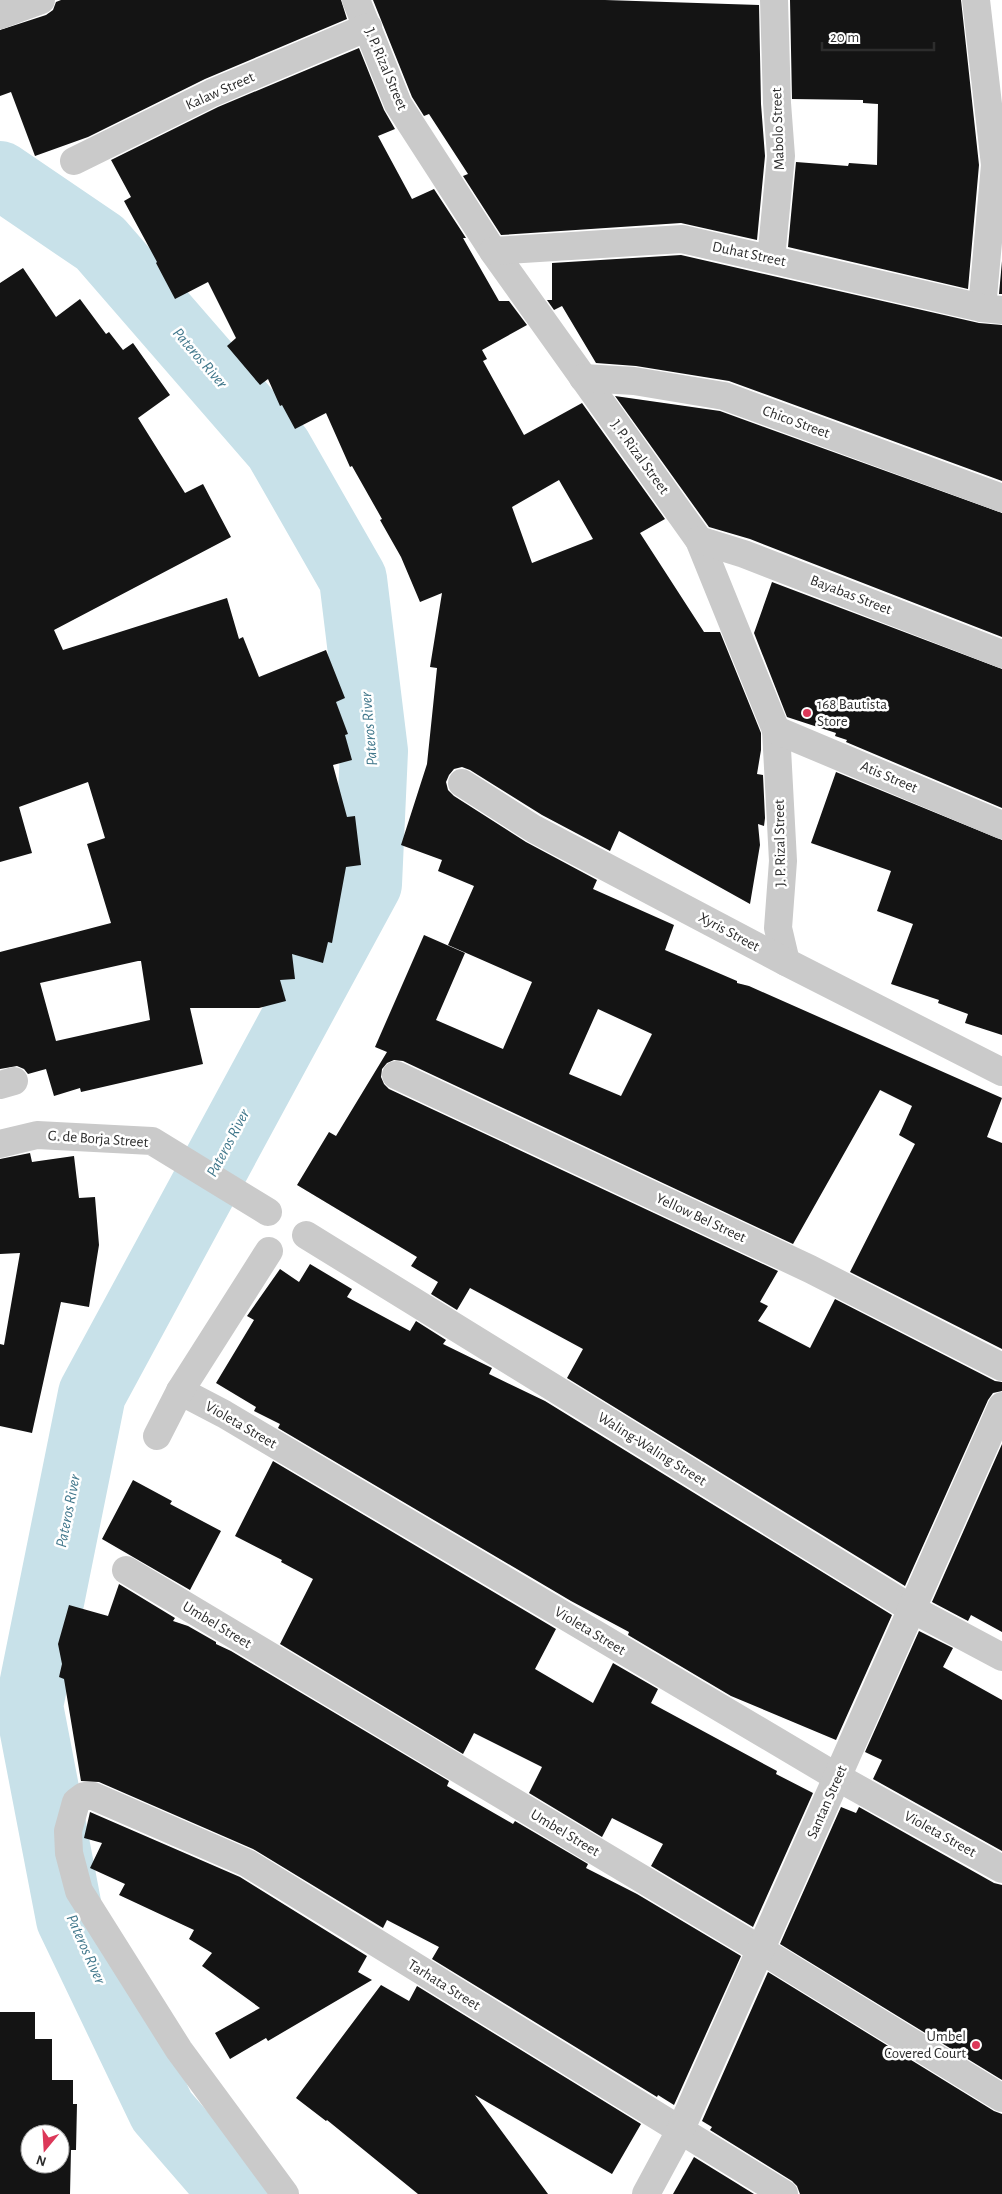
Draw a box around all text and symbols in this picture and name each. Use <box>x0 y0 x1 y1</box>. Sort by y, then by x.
scale bar <box>822 20 934 52</box>
street label: J. P. Rizal Street <box>362 26 410 112</box>
text: 20 m <box>830 30 859 45</box>
street label: Kalaw Street <box>183 69 257 113</box>
street label: Mabolo Street <box>769 87 787 171</box>
street label: Duhat Street <box>711 239 787 269</box>
water label: Pateros River <box>170 325 231 392</box>
street label: Chico Street <box>760 403 832 441</box>
street label: J. P. Rizal Street <box>608 417 672 497</box>
street label: Bayabas Street <box>808 573 894 617</box>
water label: Pateros River <box>358 691 380 767</box>
place label: 168 Bautista Store <box>817 697 887 729</box>
marker: 168 Bautista Store <box>801 707 813 719</box>
street label: Atis Street <box>858 758 920 796</box>
street label: J. P. Rizal Street <box>772 799 788 887</box>
street label: Xyris Street <box>696 910 762 954</box>
water label: Pateros River <box>204 1106 253 1179</box>
street label: G. de Borja Street <box>47 1128 149 1150</box>
street label: Yellow Bel Street <box>654 1191 748 1245</box>
street label: Violeta Street <box>203 1399 279 1451</box>
street label: Waling-Waling Street <box>595 1410 709 1489</box>
water label: Pateros River <box>53 1472 83 1549</box>
street label: Umbel Street <box>180 1599 254 1651</box>
street label: Violeta Street <box>552 1604 628 1658</box>
street label: Santan Street <box>804 1763 850 1841</box>
street label: Umbel Street <box>528 1807 602 1859</box>
street label: Violeta Street <box>902 1808 979 1860</box>
water label: Pateros River <box>64 1912 109 1987</box>
street label: Tarhata Street <box>405 1957 483 2013</box>
place label: Umbel Covered Court <box>884 2029 966 2061</box>
marker: Umbel Covered Court <box>970 2039 982 2051</box>
north arrow <box>20 2124 70 2174</box>
text: N <box>34 2152 48 2169</box>

